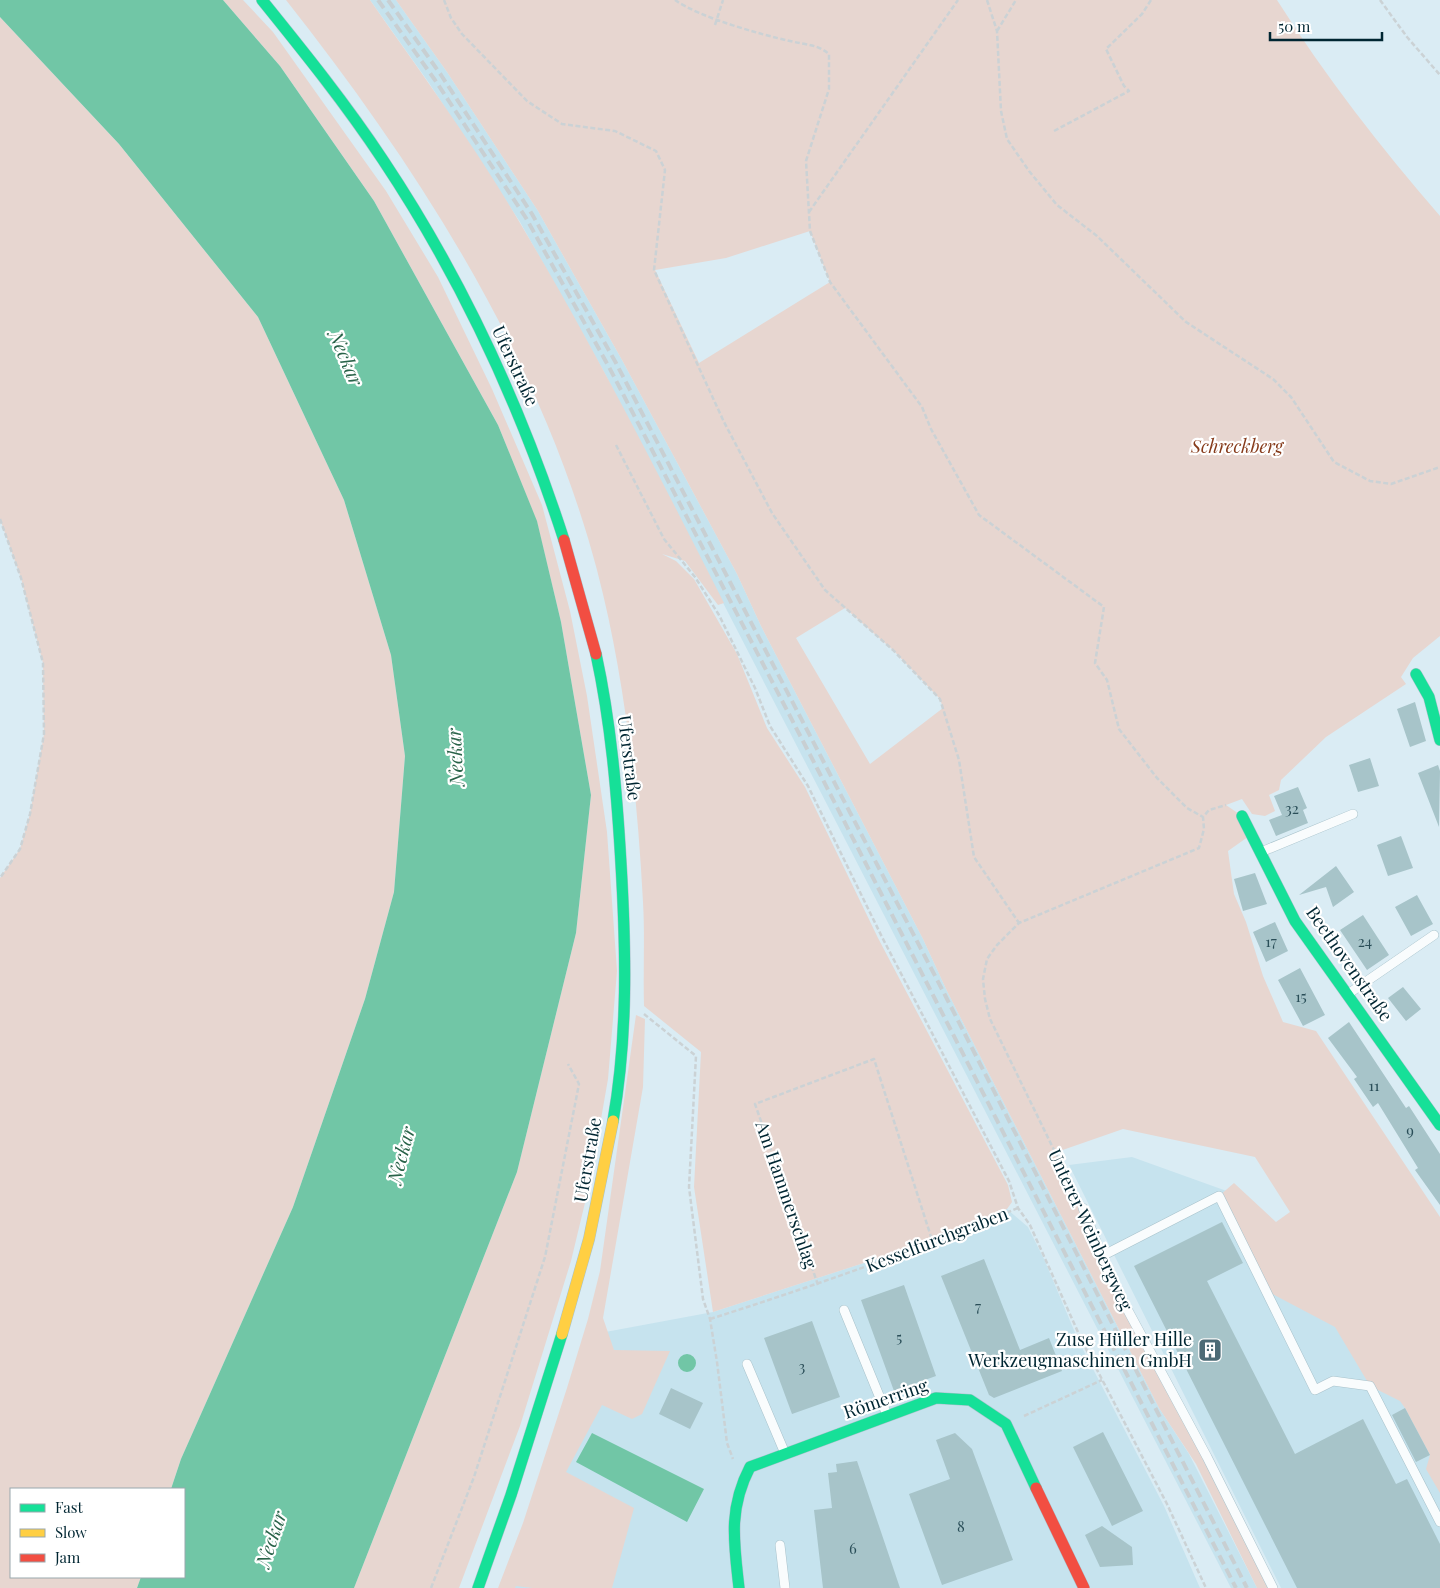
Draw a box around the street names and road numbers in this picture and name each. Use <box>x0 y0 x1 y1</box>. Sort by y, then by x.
street label: Uferstraße <box>487 322 545 410</box>
street label: Uferstraße <box>613 714 647 802</box>
street label: Beethovenstraße <box>1301 901 1399 1026</box>
street label: Uferstraße <box>568 1115 606 1204</box>
street label: Am Hammerschlag <box>750 1117 824 1272</box>
street label: Unterer Weinbergweg <box>1043 1145 1139 1315</box>
street label: Kesselfurchgraben <box>862 1201 1012 1277</box>
street label: Römerring <box>840 1372 932 1424</box>

